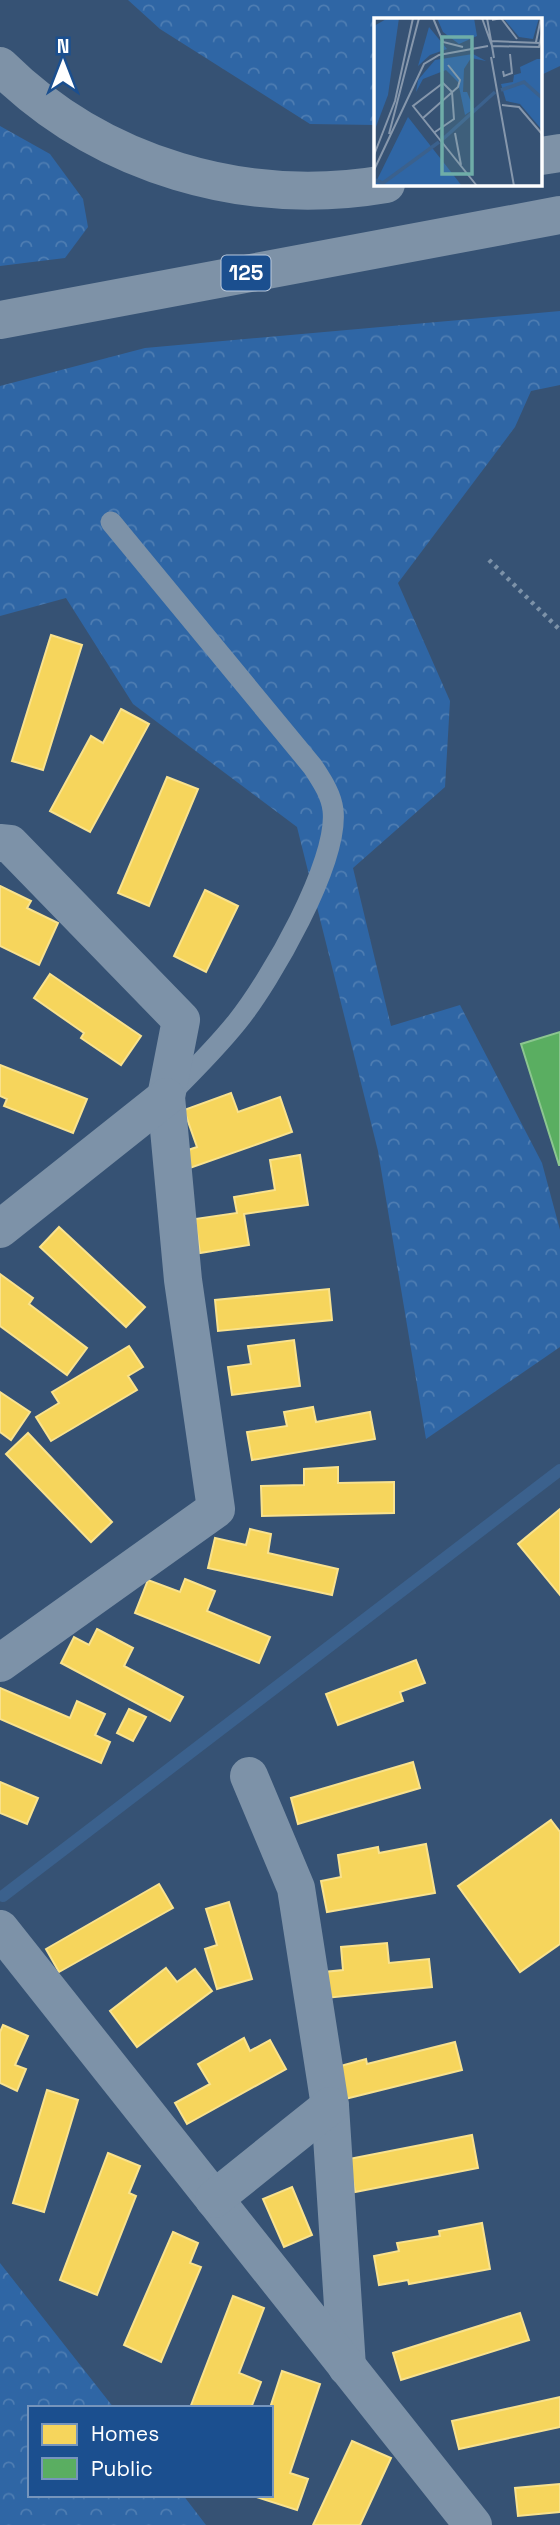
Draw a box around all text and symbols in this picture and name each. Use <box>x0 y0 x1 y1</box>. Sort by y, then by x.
inset map <box>374 18 542 186</box>
north arrow <box>28 28 98 98</box>
text: N <box>57 34 69 59</box>
road number: 125 <box>222 256 270 290</box>
legend <box>28 2406 273 2497</box>
text: Homes <box>91 2420 159 2447</box>
text: Public <box>91 2455 153 2482</box>

